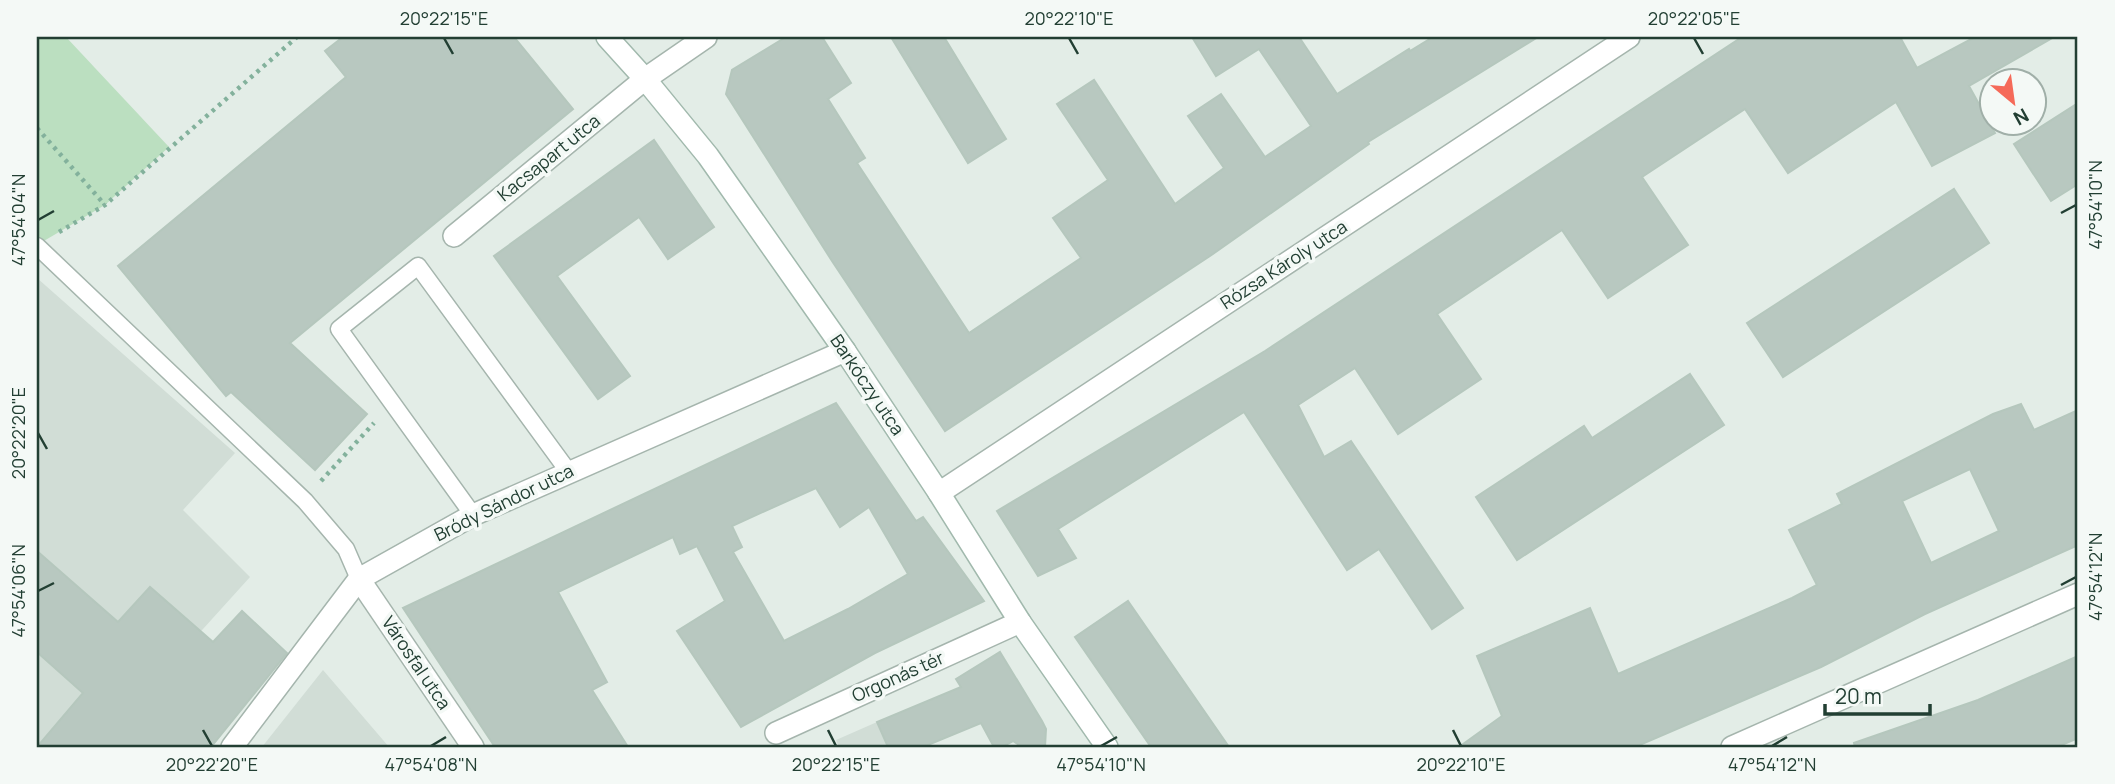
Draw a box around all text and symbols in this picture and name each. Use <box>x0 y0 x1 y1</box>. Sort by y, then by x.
text: 20°22'15"E <box>400 6 488 30</box>
text: 20°22'10"E <box>1024 6 1114 30</box>
text: 20°22'05"E <box>1648 6 1740 30</box>
north arrow <box>1979 66 2048 136</box>
text: N <box>2009 102 2034 132</box>
street label: Kacsapart utca <box>492 108 605 206</box>
text: 47°54'10"N <box>2083 160 2107 250</box>
text: 47°54'04"N <box>6 174 30 266</box>
street label: Rózsa Károly utca <box>1215 214 1351 314</box>
street label: Barkóczy utca <box>825 329 910 440</box>
text: 20°22'20"E <box>6 387 30 479</box>
street label: Bródy Sándor utca <box>430 458 577 546</box>
text: 47°54'12"N <box>2083 533 2107 621</box>
text: 47°54'06"N <box>6 544 30 638</box>
street label: Városfal utca <box>377 611 457 714</box>
street label: Orgonás tér <box>848 645 948 707</box>
scale bar <box>1825 672 1930 716</box>
text: 20 m <box>1835 682 1882 710</box>
text: 20°22'20"E <box>166 752 258 776</box>
text: 47°54'08"N <box>385 752 477 776</box>
text: 20°22'15"E <box>792 752 880 776</box>
text: 47°54'10"N <box>1056 752 1146 776</box>
text: 20°22'10"E <box>1416 752 1506 776</box>
text: 47°54'12"N <box>1728 752 1816 776</box>

